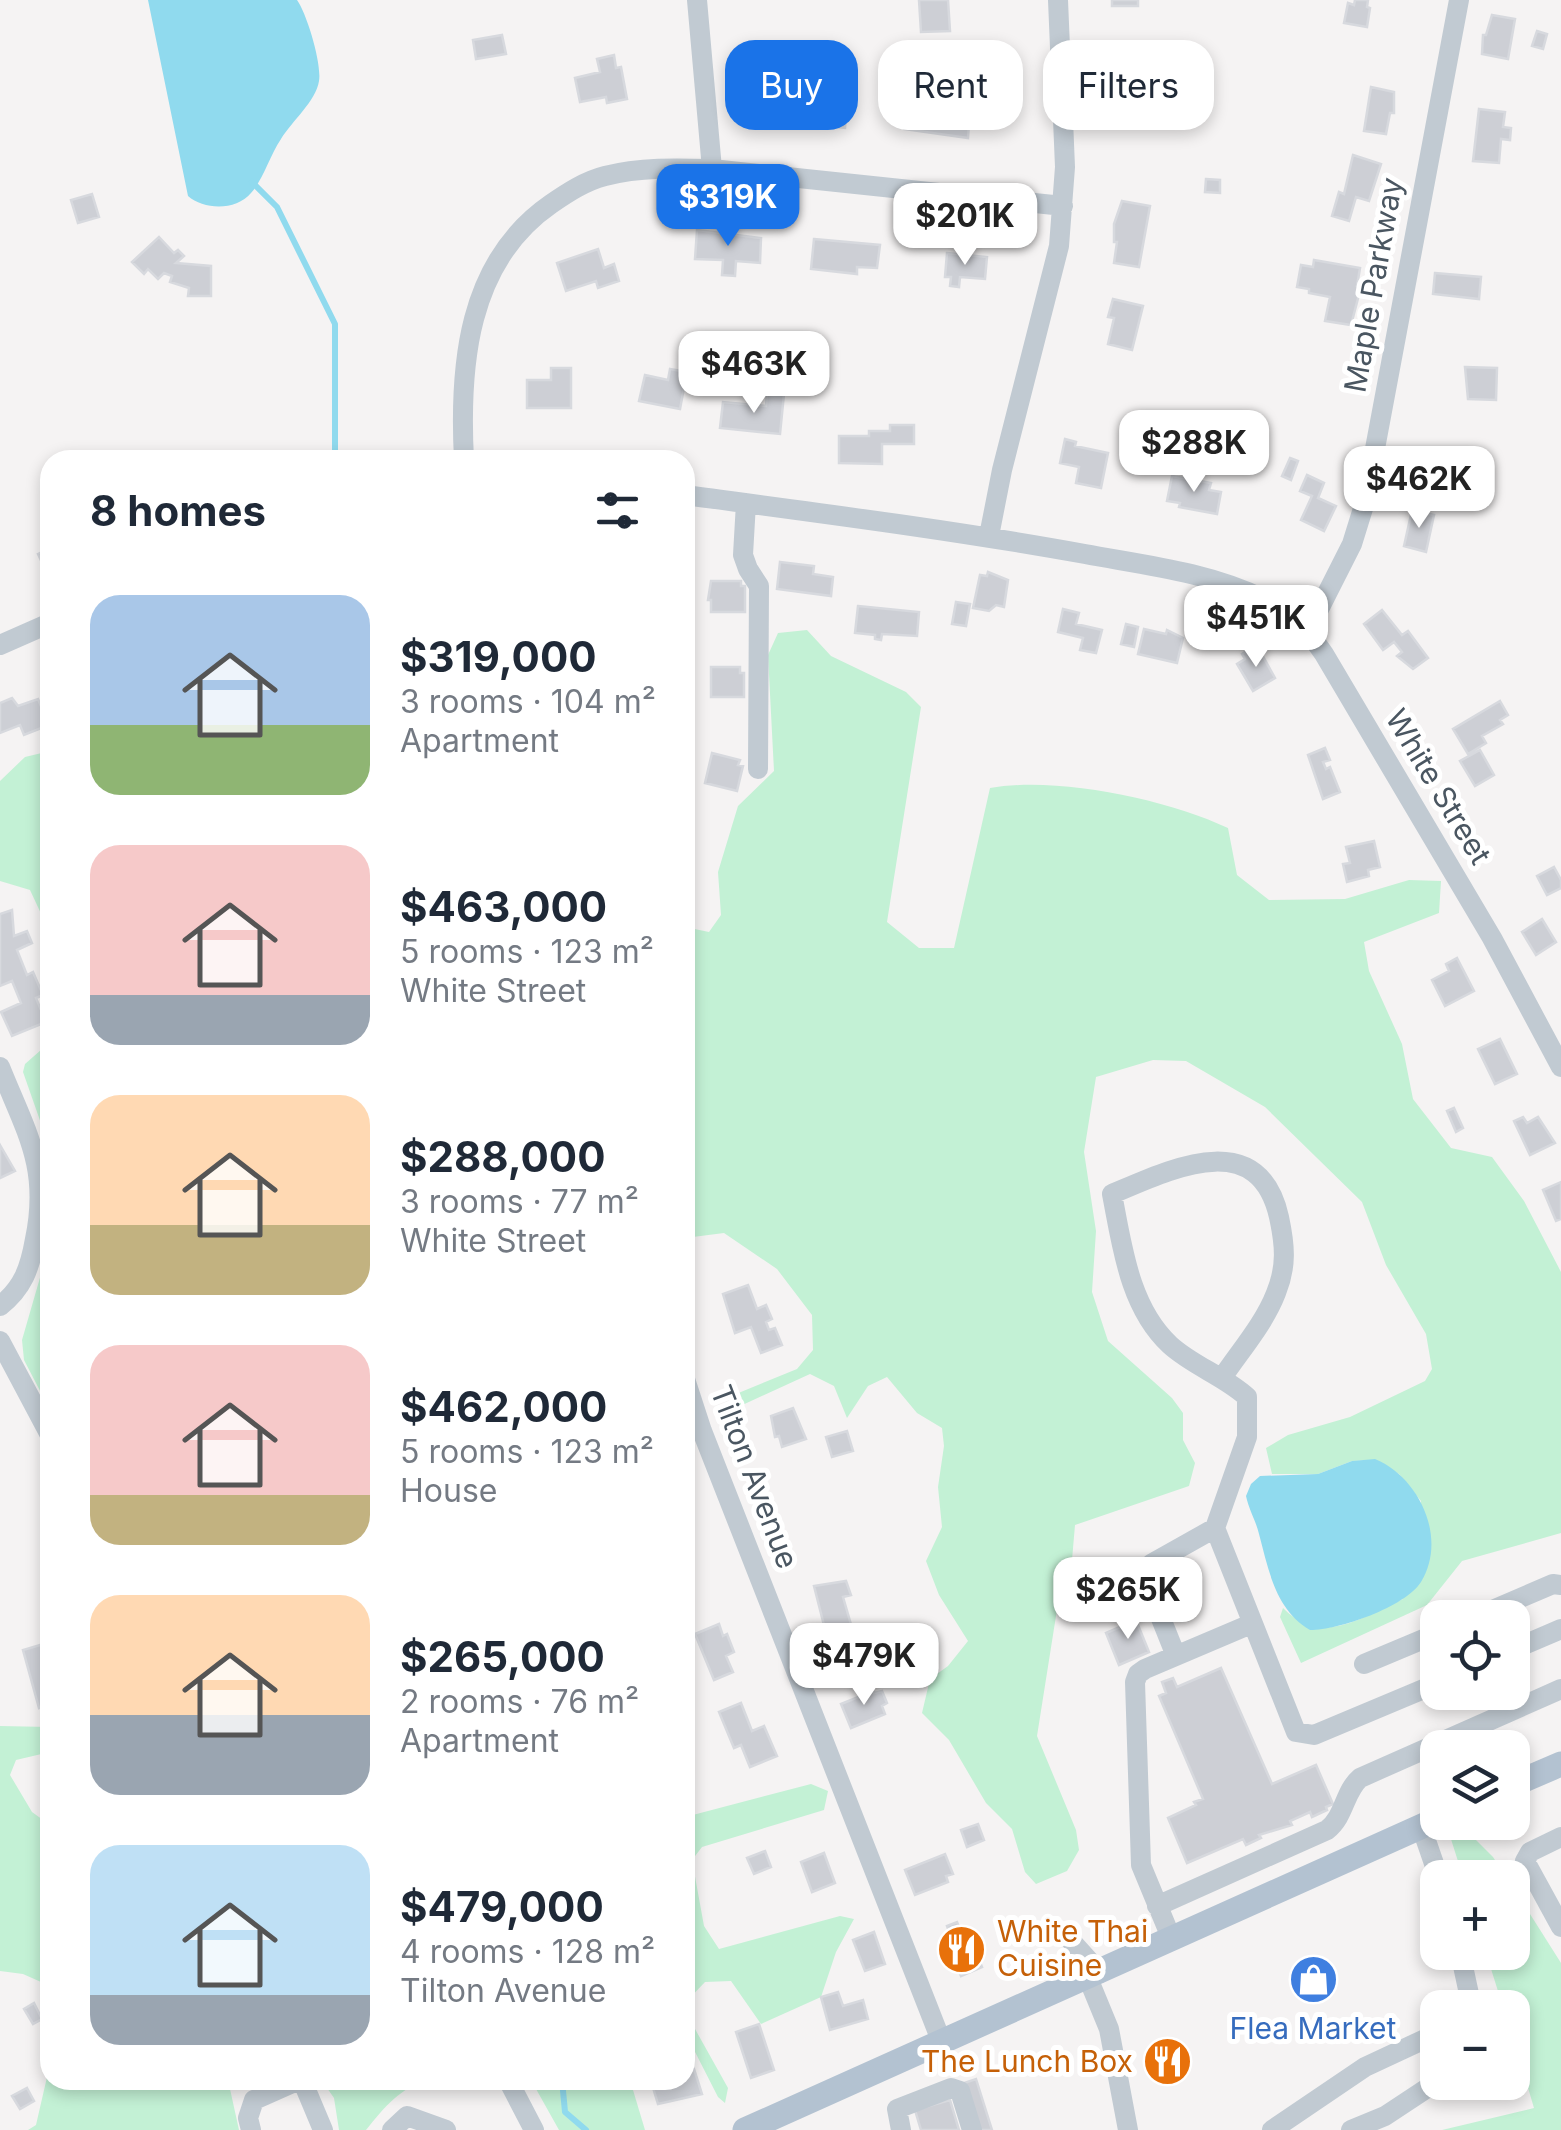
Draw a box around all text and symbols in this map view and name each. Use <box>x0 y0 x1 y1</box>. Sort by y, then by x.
chip: Buy <box>725 40 858 130</box>
chip: Rent <box>878 40 1023 130</box>
chip: Filters <box>1043 40 1214 130</box>
pin: $319K <box>658 164 798 249</box>
street label: Maple Parkway <box>1336 174 1410 395</box>
text: $319K <box>678 177 778 216</box>
pin: $201K <box>895 183 1035 268</box>
text: $201K <box>915 196 1015 235</box>
pin: $463K <box>684 331 824 416</box>
text: $463K <box>700 344 808 383</box>
pin: $288K <box>1124 410 1264 495</box>
text: $288K <box>1141 423 1247 462</box>
pin: $462K <box>1349 446 1489 531</box>
text: $462K <box>1366 459 1472 498</box>
icon: filters <box>590 483 645 538</box>
text: 8 homes <box>90 485 266 536</box>
pin: $451K <box>1186 585 1326 670</box>
text: $451K <box>1206 598 1306 637</box>
text: $319,000 <box>400 631 597 682</box>
icon: home <box>170 635 290 755</box>
text: 3 rooms · 104 m² <box>400 682 656 721</box>
street label: White Street <box>1378 702 1499 871</box>
text: Apartment <box>400 721 559 760</box>
text: $463,000 <box>400 881 607 932</box>
icon: home <box>170 885 290 1005</box>
text: 5 rooms · 123 m² <box>400 932 654 971</box>
text: White Street <box>400 971 586 1010</box>
text: $288,000 <box>400 1131 606 1182</box>
icon: home <box>170 1135 290 1255</box>
text: 3 rooms · 77 m² <box>400 1182 639 1221</box>
text: White Street <box>400 1221 586 1260</box>
street label: Tilton Avenue <box>703 1380 806 1573</box>
text: $462,000 <box>400 1381 607 1432</box>
icon: home <box>170 1385 290 1505</box>
text: 5 rooms · 123 m² <box>400 1432 654 1471</box>
text: House <box>400 1471 497 1510</box>
pin: $265K <box>1058 1557 1198 1642</box>
text: $265K <box>1075 1570 1181 1609</box>
map controls <box>1420 1600 1530 2100</box>
button: locate <box>1420 1600 1530 1710</box>
pin: $479K <box>794 1623 934 1708</box>
text: $265,000 <box>400 1631 605 1682</box>
icon: home <box>170 1635 290 1755</box>
text: $479K <box>812 1636 916 1675</box>
text: 2 rooms · 76 m² <box>400 1682 639 1721</box>
text: Apartment <box>400 1721 559 1760</box>
button: layers <box>1420 1730 1530 1840</box>
button: + <box>1420 1860 1530 1970</box>
text: $479,000 <box>400 1881 604 1932</box>
icon: home <box>170 1885 290 2005</box>
place label: White Thai Cuisine <box>997 1913 1148 1983</box>
restaurant icon: White Thai Cuisine <box>936 1923 988 1975</box>
text: 4 rooms · 128 m² <box>400 1932 655 1971</box>
shop icon: Flea Market <box>1287 1954 1339 2006</box>
text: Tilton Avenue <box>400 1971 606 2010</box>
button: − <box>1420 1990 1530 2100</box>
place label: Flea Market <box>1230 2010 1397 2046</box>
restaurant icon: The Lunch Box <box>1142 2036 1194 2088</box>
place label: The Lunch Box <box>921 2043 1133 2079</box>

